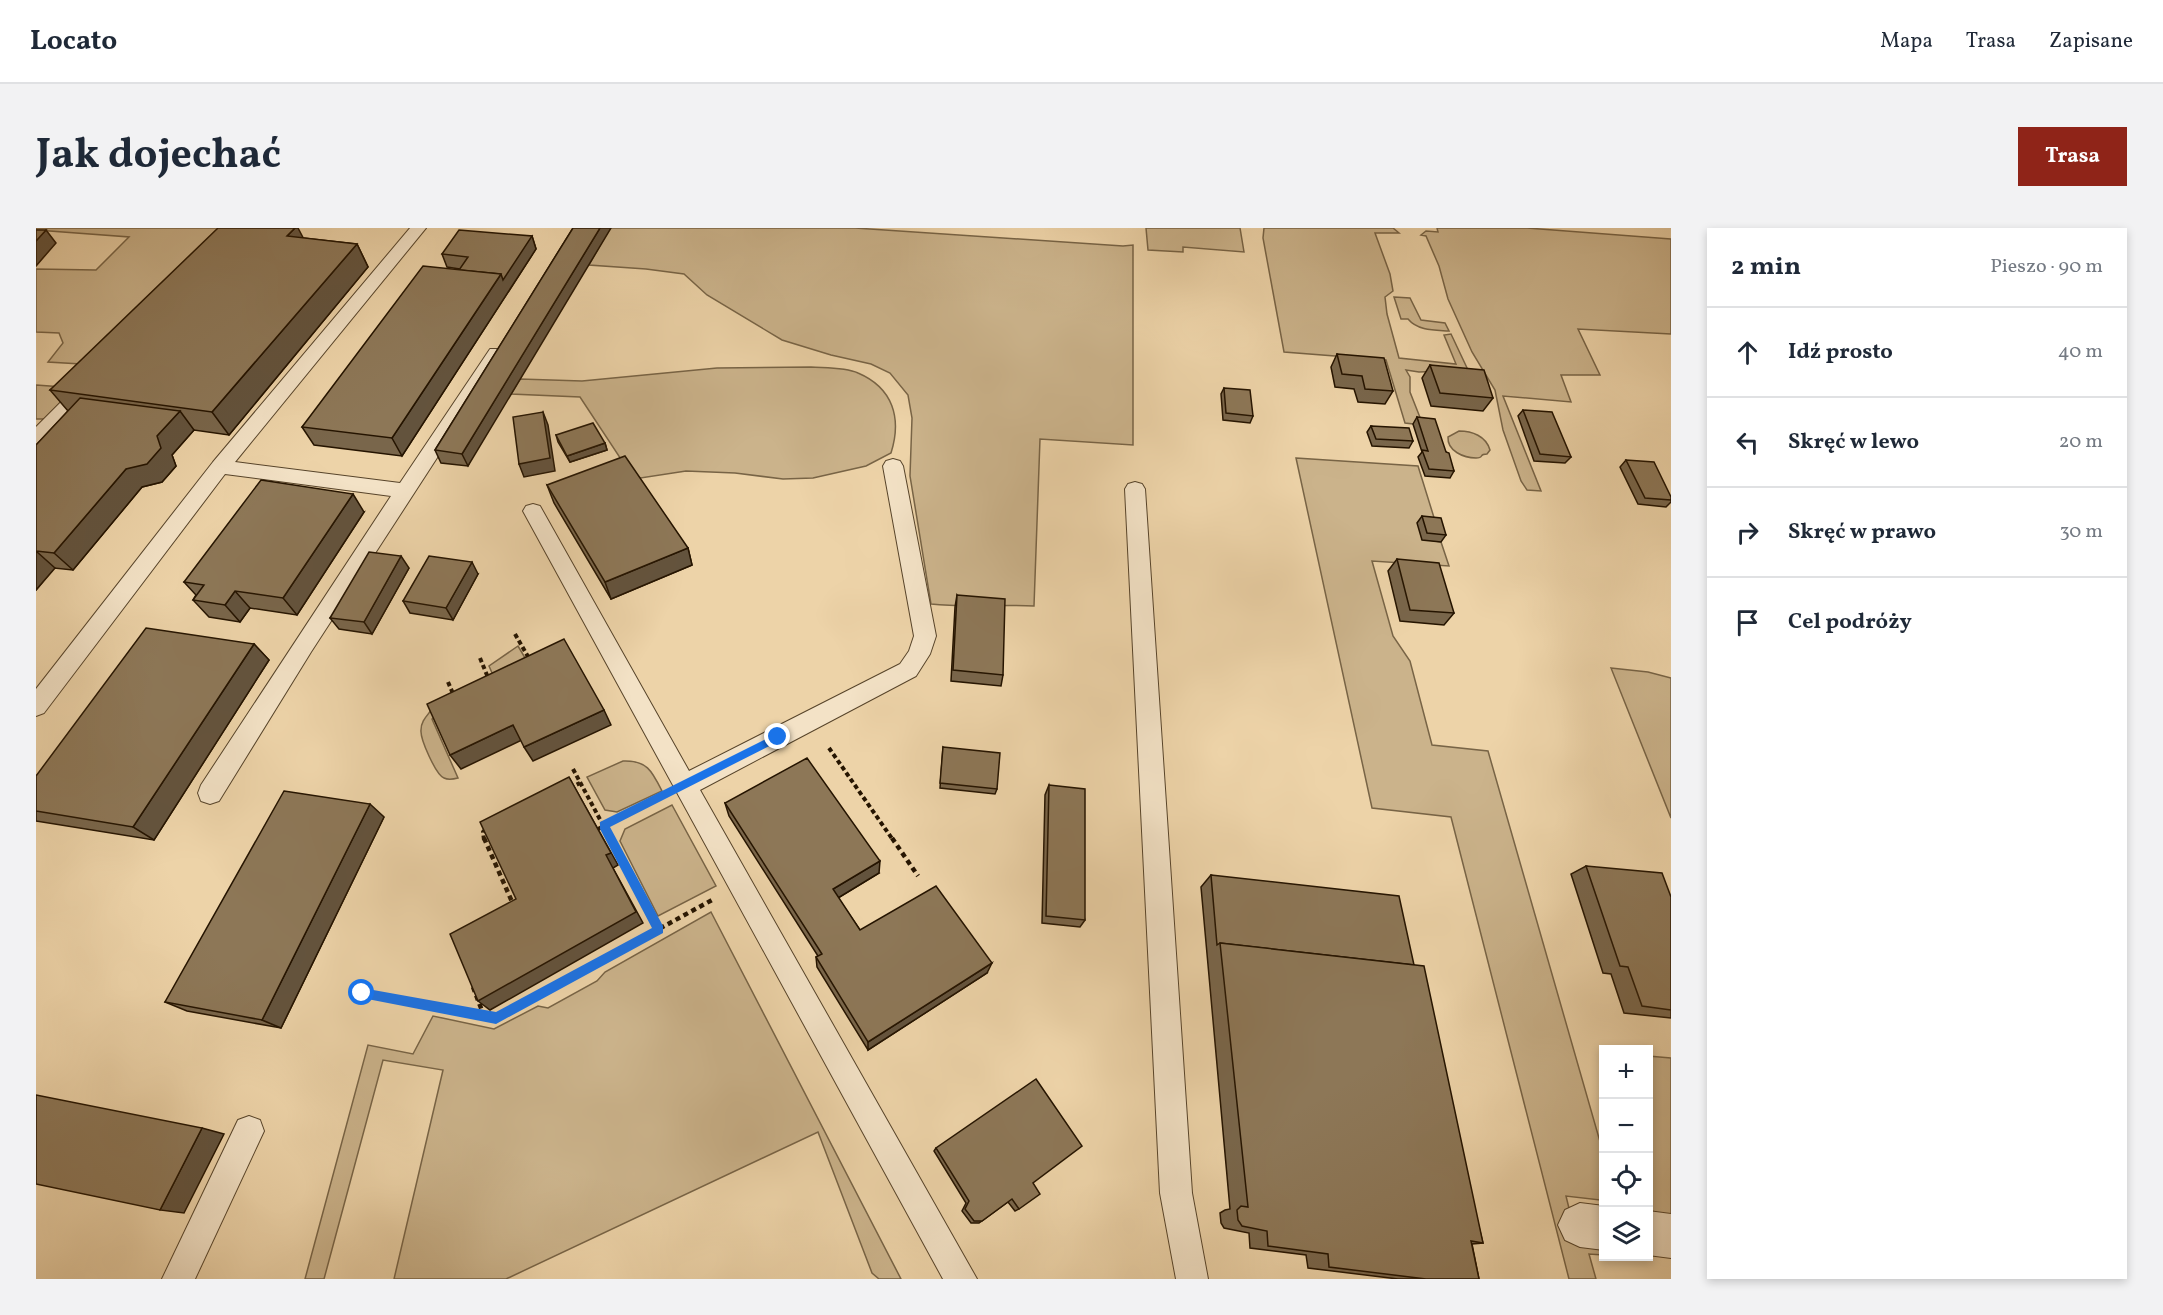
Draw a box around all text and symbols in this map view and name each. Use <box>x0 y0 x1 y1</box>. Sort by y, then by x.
text: Locato <box>30 22 117 61</box>
text: Mapa <box>1880 27 1933 56</box>
text: Trasa <box>1966 27 2016 56</box>
text: Zapisane <box>2049 27 2133 56</box>
text: Jak dojechać <box>36 127 281 186</box>
button: Trasa <box>2018 127 2127 186</box>
text: 2 min <box>1731 249 1801 285</box>
text: Pieszo · 90 m <box>1990 253 2103 281</box>
icon: ahead <box>1731 336 1764 369</box>
text: Idź prosto <box>1788 337 1893 368</box>
text: 40 m <box>2058 338 2103 366</box>
icon: left <box>1731 426 1764 459</box>
text: Skręć w lewo <box>1788 427 1919 458</box>
text: 20 m <box>2059 428 2103 456</box>
icon: right <box>1731 516 1764 549</box>
text: Skręć w prawo <box>1788 517 1936 548</box>
text: 30 m <box>2059 518 2103 546</box>
icon: arrive <box>1731 606 1764 639</box>
text: Cel podróży <box>1788 607 1912 638</box>
route end <box>764 723 790 749</box>
route start <box>348 979 374 1005</box>
map controls <box>1599 1045 1653 1261</box>
button: + <box>1599 1045 1653 1099</box>
button: − <box>1599 1099 1653 1153</box>
button: locate <box>1599 1153 1653 1207</box>
button: layers <box>1599 1207 1653 1261</box>

